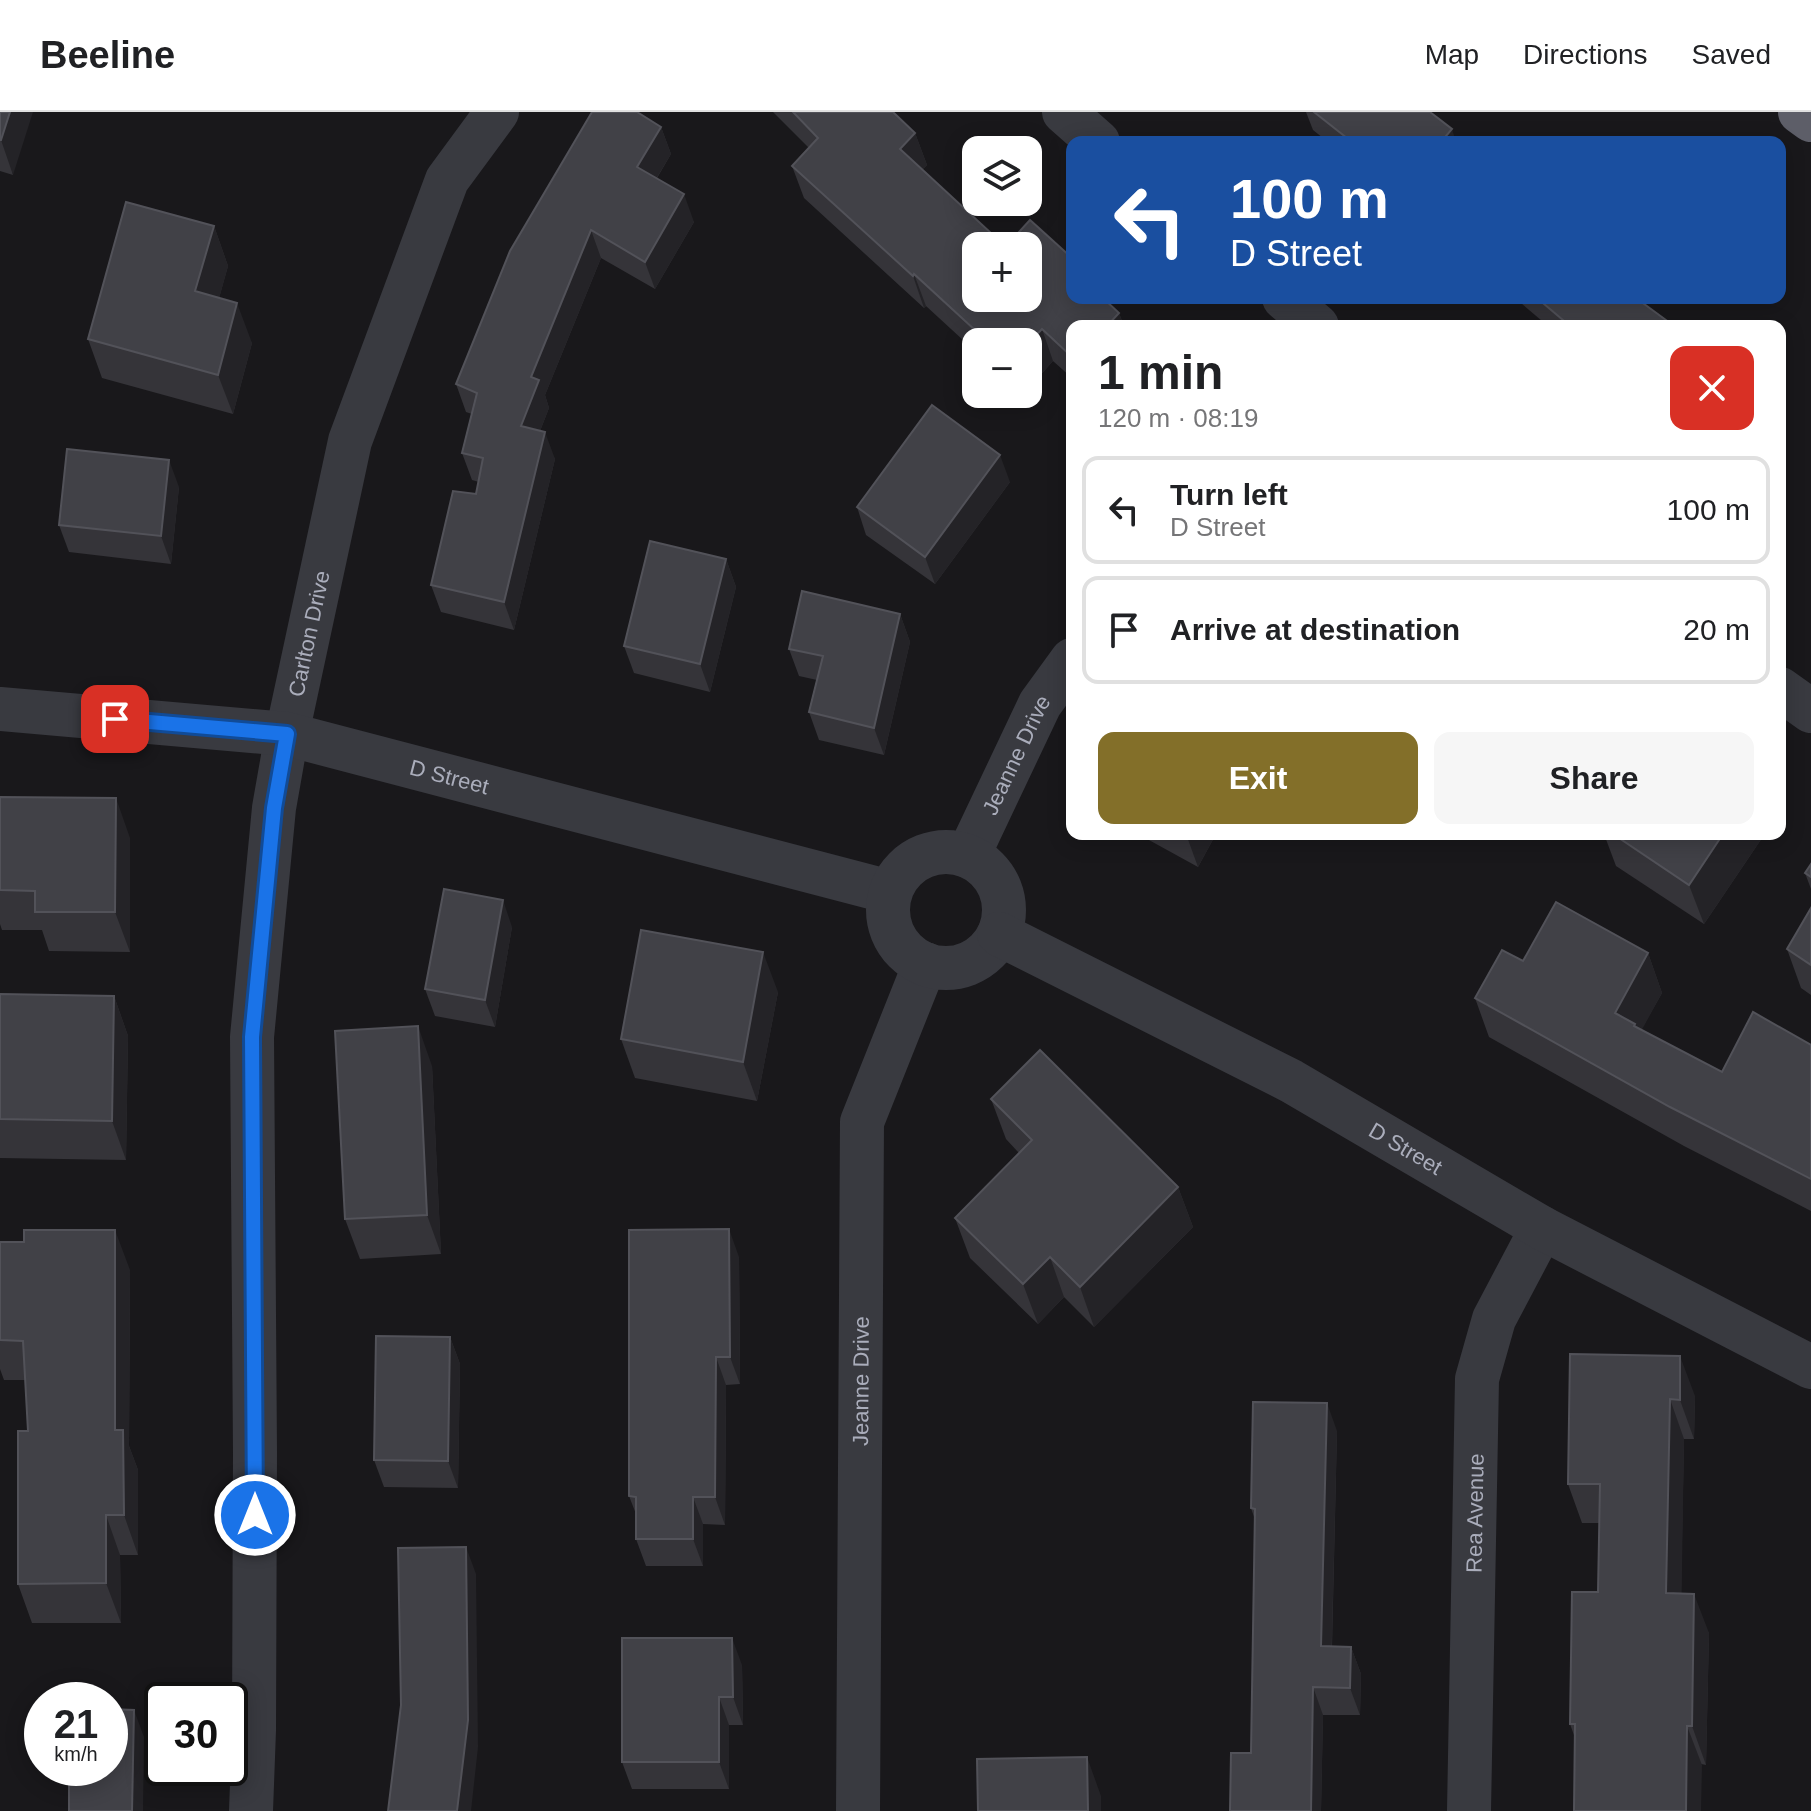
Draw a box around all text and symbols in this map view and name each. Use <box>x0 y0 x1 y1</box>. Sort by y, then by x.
text: Beeline <box>40 34 175 76</box>
text: Map <box>1425 39 1479 70</box>
text: Directions <box>1523 39 1648 70</box>
text: Saved <box>1692 39 1771 70</box>
map controls <box>962 136 1042 408</box>
button: layers <box>962 136 1042 216</box>
text: 100 m <box>1230 167 1389 230</box>
icon: left <box>1098 168 1202 272</box>
button: + <box>962 232 1042 312</box>
text: D Street <box>1230 233 1362 274</box>
button: − <box>962 328 1042 408</box>
text: 1 min <box>1098 346 1223 399</box>
button: close <box>1670 346 1754 430</box>
text: 120 m · 08:19 <box>1098 403 1258 433</box>
text: Turn left <box>1170 478 1288 511</box>
icon: left <box>1102 488 1146 532</box>
text: 100 m <box>1667 493 1750 526</box>
text: D Street <box>1170 512 1265 542</box>
street label: Carlton Drive <box>283 568 334 699</box>
icon: arrive <box>1102 608 1146 652</box>
text: Arrive at destination <box>1170 613 1460 646</box>
text: 20 m <box>1683 613 1750 646</box>
pin <box>81 685 149 753</box>
street label: Jeanne Drive <box>977 690 1055 819</box>
icon: arrive <box>93 697 137 741</box>
button: Exit <box>1098 732 1418 824</box>
button: Share <box>1434 732 1754 824</box>
street label: D Street <box>407 754 492 799</box>
street label: D Street <box>1365 1117 1447 1179</box>
street label: Jeanne Drive <box>848 1316 873 1446</box>
street label: Rea Avenue <box>1461 1453 1488 1573</box>
position arrow <box>213 1473 297 1557</box>
speed limit sign: 30 <box>144 1682 248 1786</box>
text: 21 <box>54 1702 98 1746</box>
text: km/h <box>54 1743 98 1765</box>

